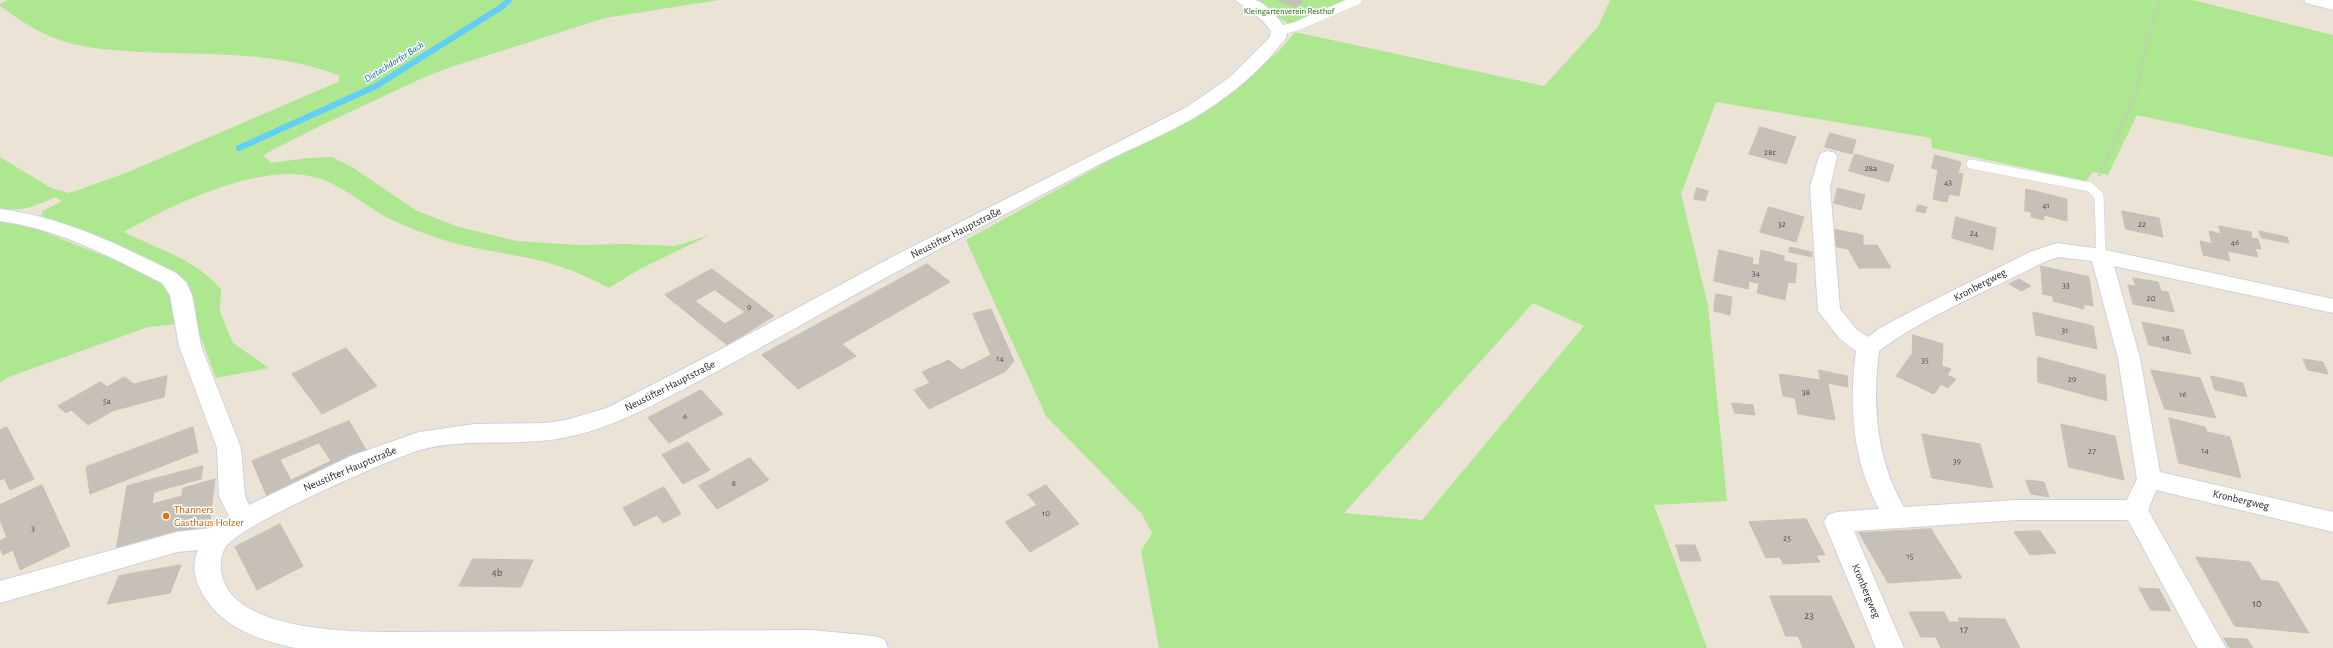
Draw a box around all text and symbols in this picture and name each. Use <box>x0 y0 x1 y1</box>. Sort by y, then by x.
park label: Kleingartenverein Resthof <box>1244 6 1334 16</box>
water label: Dietachdorfer Bach <box>362 39 426 85</box>
house number: 28c <box>1764 147 1776 157</box>
house number: 28a <box>1865 163 1877 173</box>
house number: 43 <box>1944 177 1952 187</box>
house number: 41 <box>2042 200 2050 210</box>
street label: Neustifter Hauptstraße <box>909 204 1003 262</box>
house number: 32 <box>1778 219 1786 229</box>
house number: 22 <box>2138 219 2146 229</box>
house number: 24 <box>1970 228 1978 238</box>
house number: 46 <box>2231 237 2239 247</box>
street label: Kronbergweg <box>1951 266 2009 304</box>
house number: 34 <box>1752 268 1760 278</box>
house number: 33 <box>2062 280 2070 290</box>
house number: 20 <box>2147 293 2155 303</box>
house number: 9 <box>747 302 751 312</box>
house number: 31 <box>2062 325 2068 335</box>
house number: 18 <box>2162 333 2170 343</box>
house number: 14 <box>996 353 1004 363</box>
house number: 35 <box>1921 355 1929 365</box>
street label: Neustifter Hauptstraße <box>623 357 717 415</box>
house number: 29 <box>2068 374 2076 384</box>
house number: 38 <box>1802 387 1810 397</box>
house number: 16 <box>2179 389 2187 399</box>
house number: 5a <box>103 396 111 406</box>
house number: 6 <box>683 411 687 421</box>
street label: Neustifter Hauptstraße <box>301 443 399 495</box>
house number: 14 <box>2201 445 2209 455</box>
house number: 27 <box>2088 446 2096 456</box>
house number: 39 <box>1953 456 1961 466</box>
house number: 8 <box>732 478 736 488</box>
street label: Kronbergweg <box>2211 487 2271 513</box>
place label: Thanners Gasthaus Holzer <box>174 503 244 529</box>
house number: 10 <box>1042 508 1050 518</box>
marker: Thanners Gasthaus Holzer <box>161 511 171 521</box>
house number: 3 <box>31 523 35 533</box>
house number: 25 <box>1783 533 1791 543</box>
house number: 15 <box>1907 551 1913 561</box>
street label: Kronbergweg <box>1849 562 1883 620</box>
house number: 4b <box>492 566 502 580</box>
house number: 10 <box>2252 597 2262 611</box>
house number: 23 <box>1804 609 1814 623</box>
house number: 17 <box>1960 623 1968 637</box>

